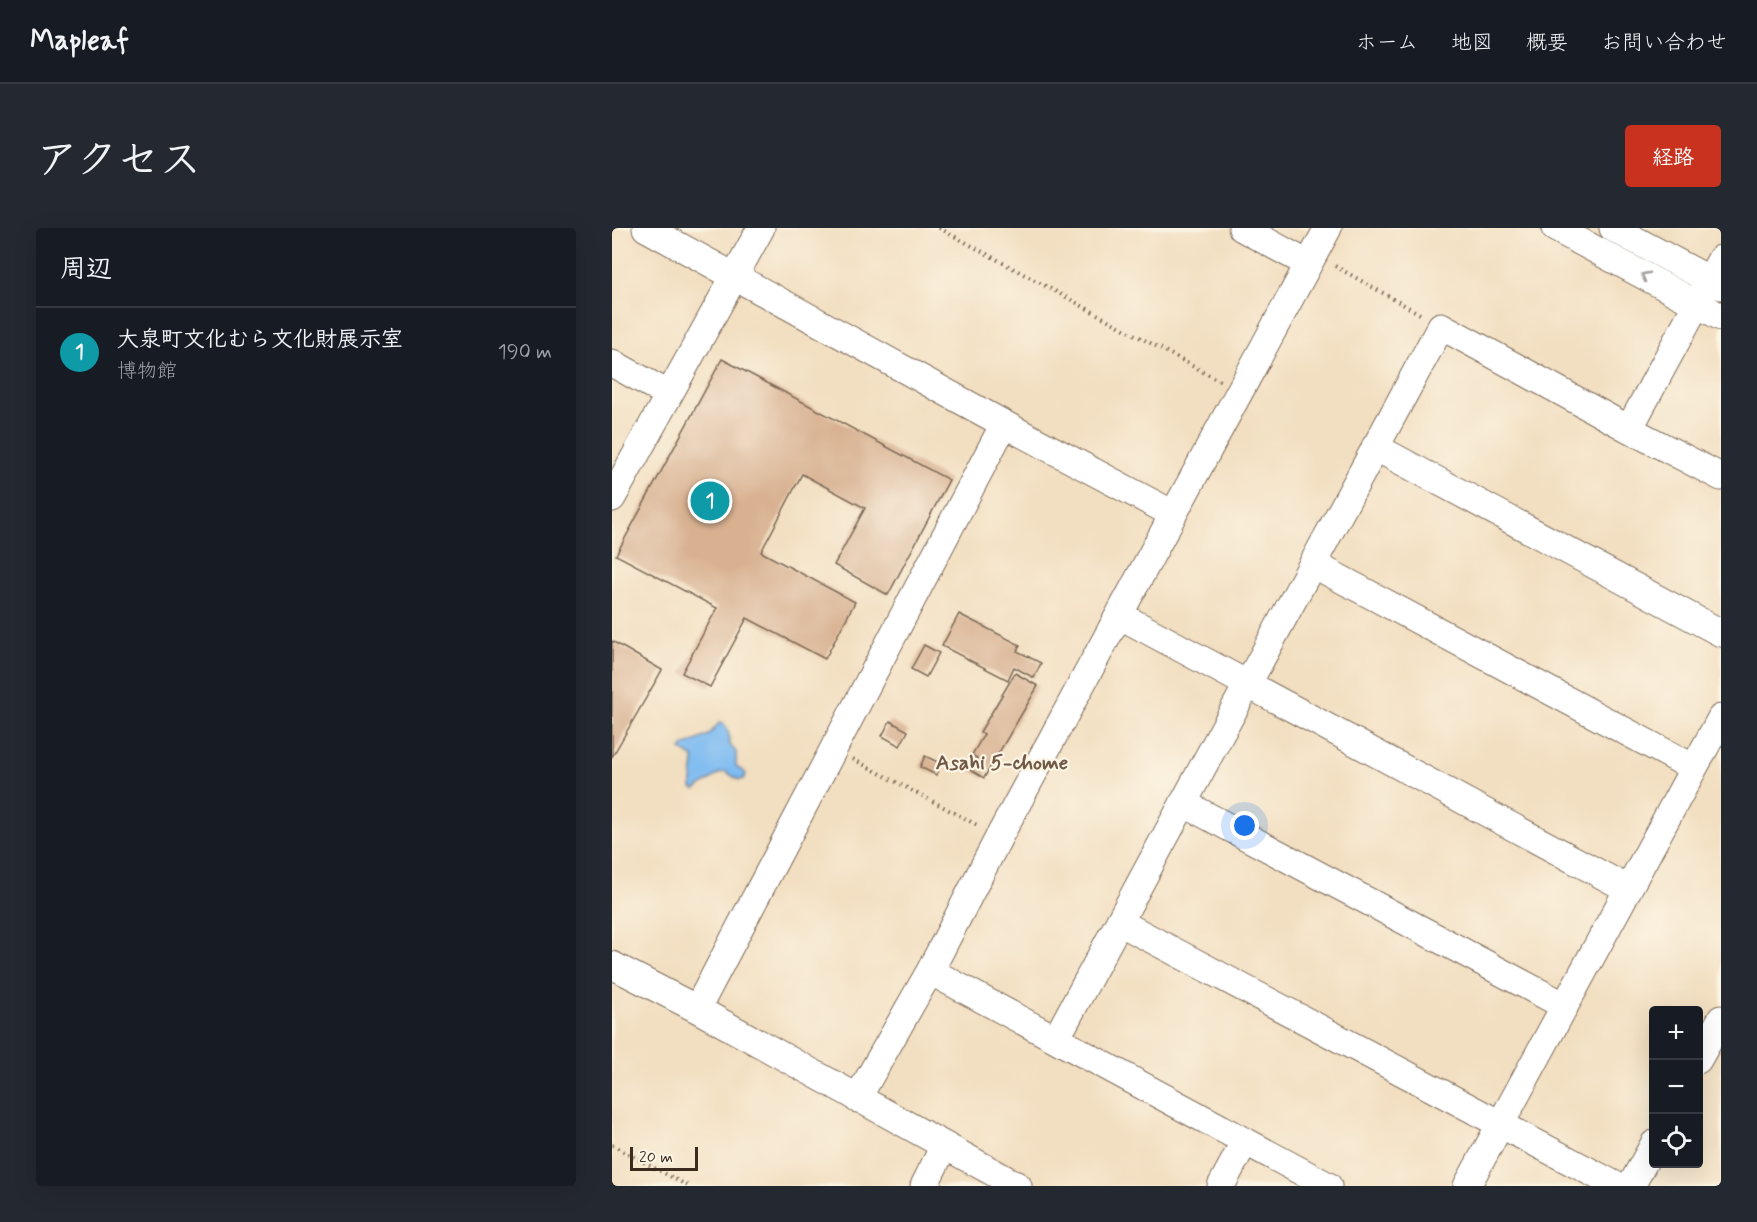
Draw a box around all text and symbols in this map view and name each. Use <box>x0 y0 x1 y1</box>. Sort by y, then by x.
text: Mapleaf <box>30 23 129 60</box>
text: ホーム <box>1356 29 1418 57</box>
text: 地図 <box>1451 29 1493 57</box>
text: 概要 <box>1526 29 1568 57</box>
text: お問い合わせ <box>1601 29 1727 57</box>
button: 経路 <box>1625 125 1721 187</box>
text: アクセス <box>36 134 201 189</box>
text: 周辺 <box>60 253 112 287</box>
one-way arrow <box>1641 272 1651 283</box>
text: 大泉町文化むら文化財展示室 <box>117 326 403 354</box>
text: 1 <box>75 339 84 366</box>
text: 190 m <box>498 339 552 366</box>
text: 博物館 <box>117 358 177 385</box>
pin: 1 <box>690 478 730 524</box>
district label: Asahi 5-chome <box>936 749 1068 777</box>
your location <box>1230 811 1259 840</box>
map controls <box>1649 1006 1703 1168</box>
button: + <box>1649 1006 1703 1060</box>
button: − <box>1649 1060 1703 1114</box>
button: locate <box>1649 1114 1703 1168</box>
scale bar <box>630 1144 698 1172</box>
text: 20 m <box>639 1147 673 1168</box>

